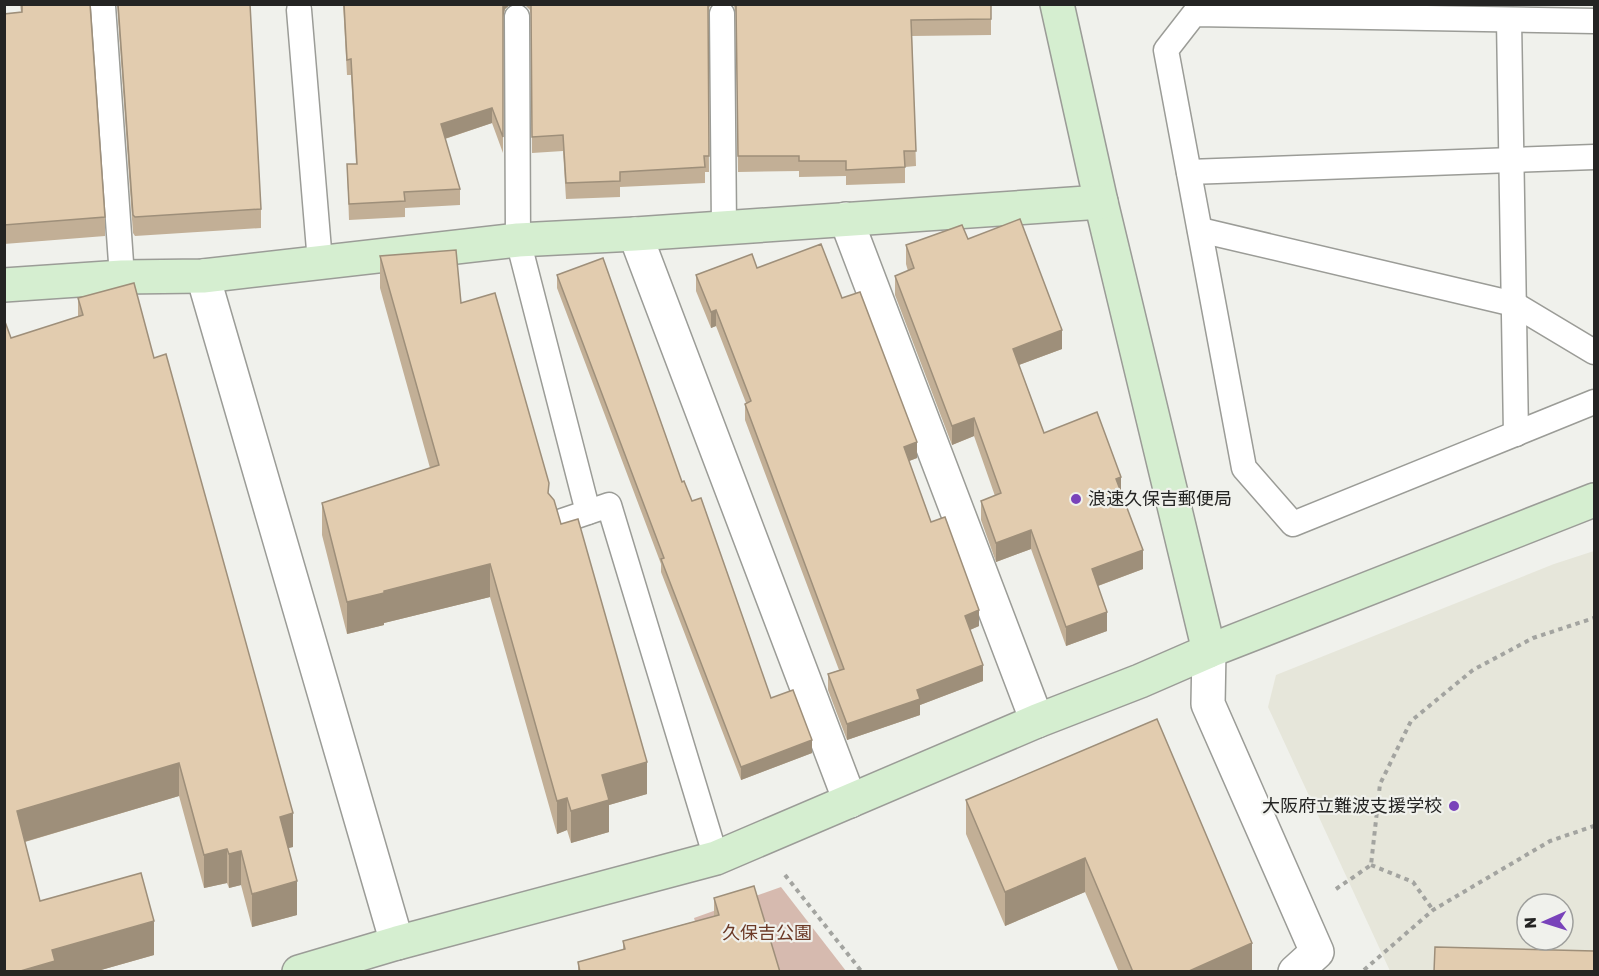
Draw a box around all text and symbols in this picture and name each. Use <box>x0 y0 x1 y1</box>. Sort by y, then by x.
place label: 浪速久保吉郵便局 <box>1088 488 1232 510</box>
marker: 浪速久保吉郵便局 <box>1069 492 1083 506</box>
place label: 大阪府立難波支援学校 <box>1262 795 1442 817</box>
marker: 大阪府立難波支援学校 <box>1447 799 1461 813</box>
north arrow <box>1515 892 1575 952</box>
text: N <box>1521 917 1540 929</box>
park label: 久保吉公園 <box>722 922 812 944</box>

